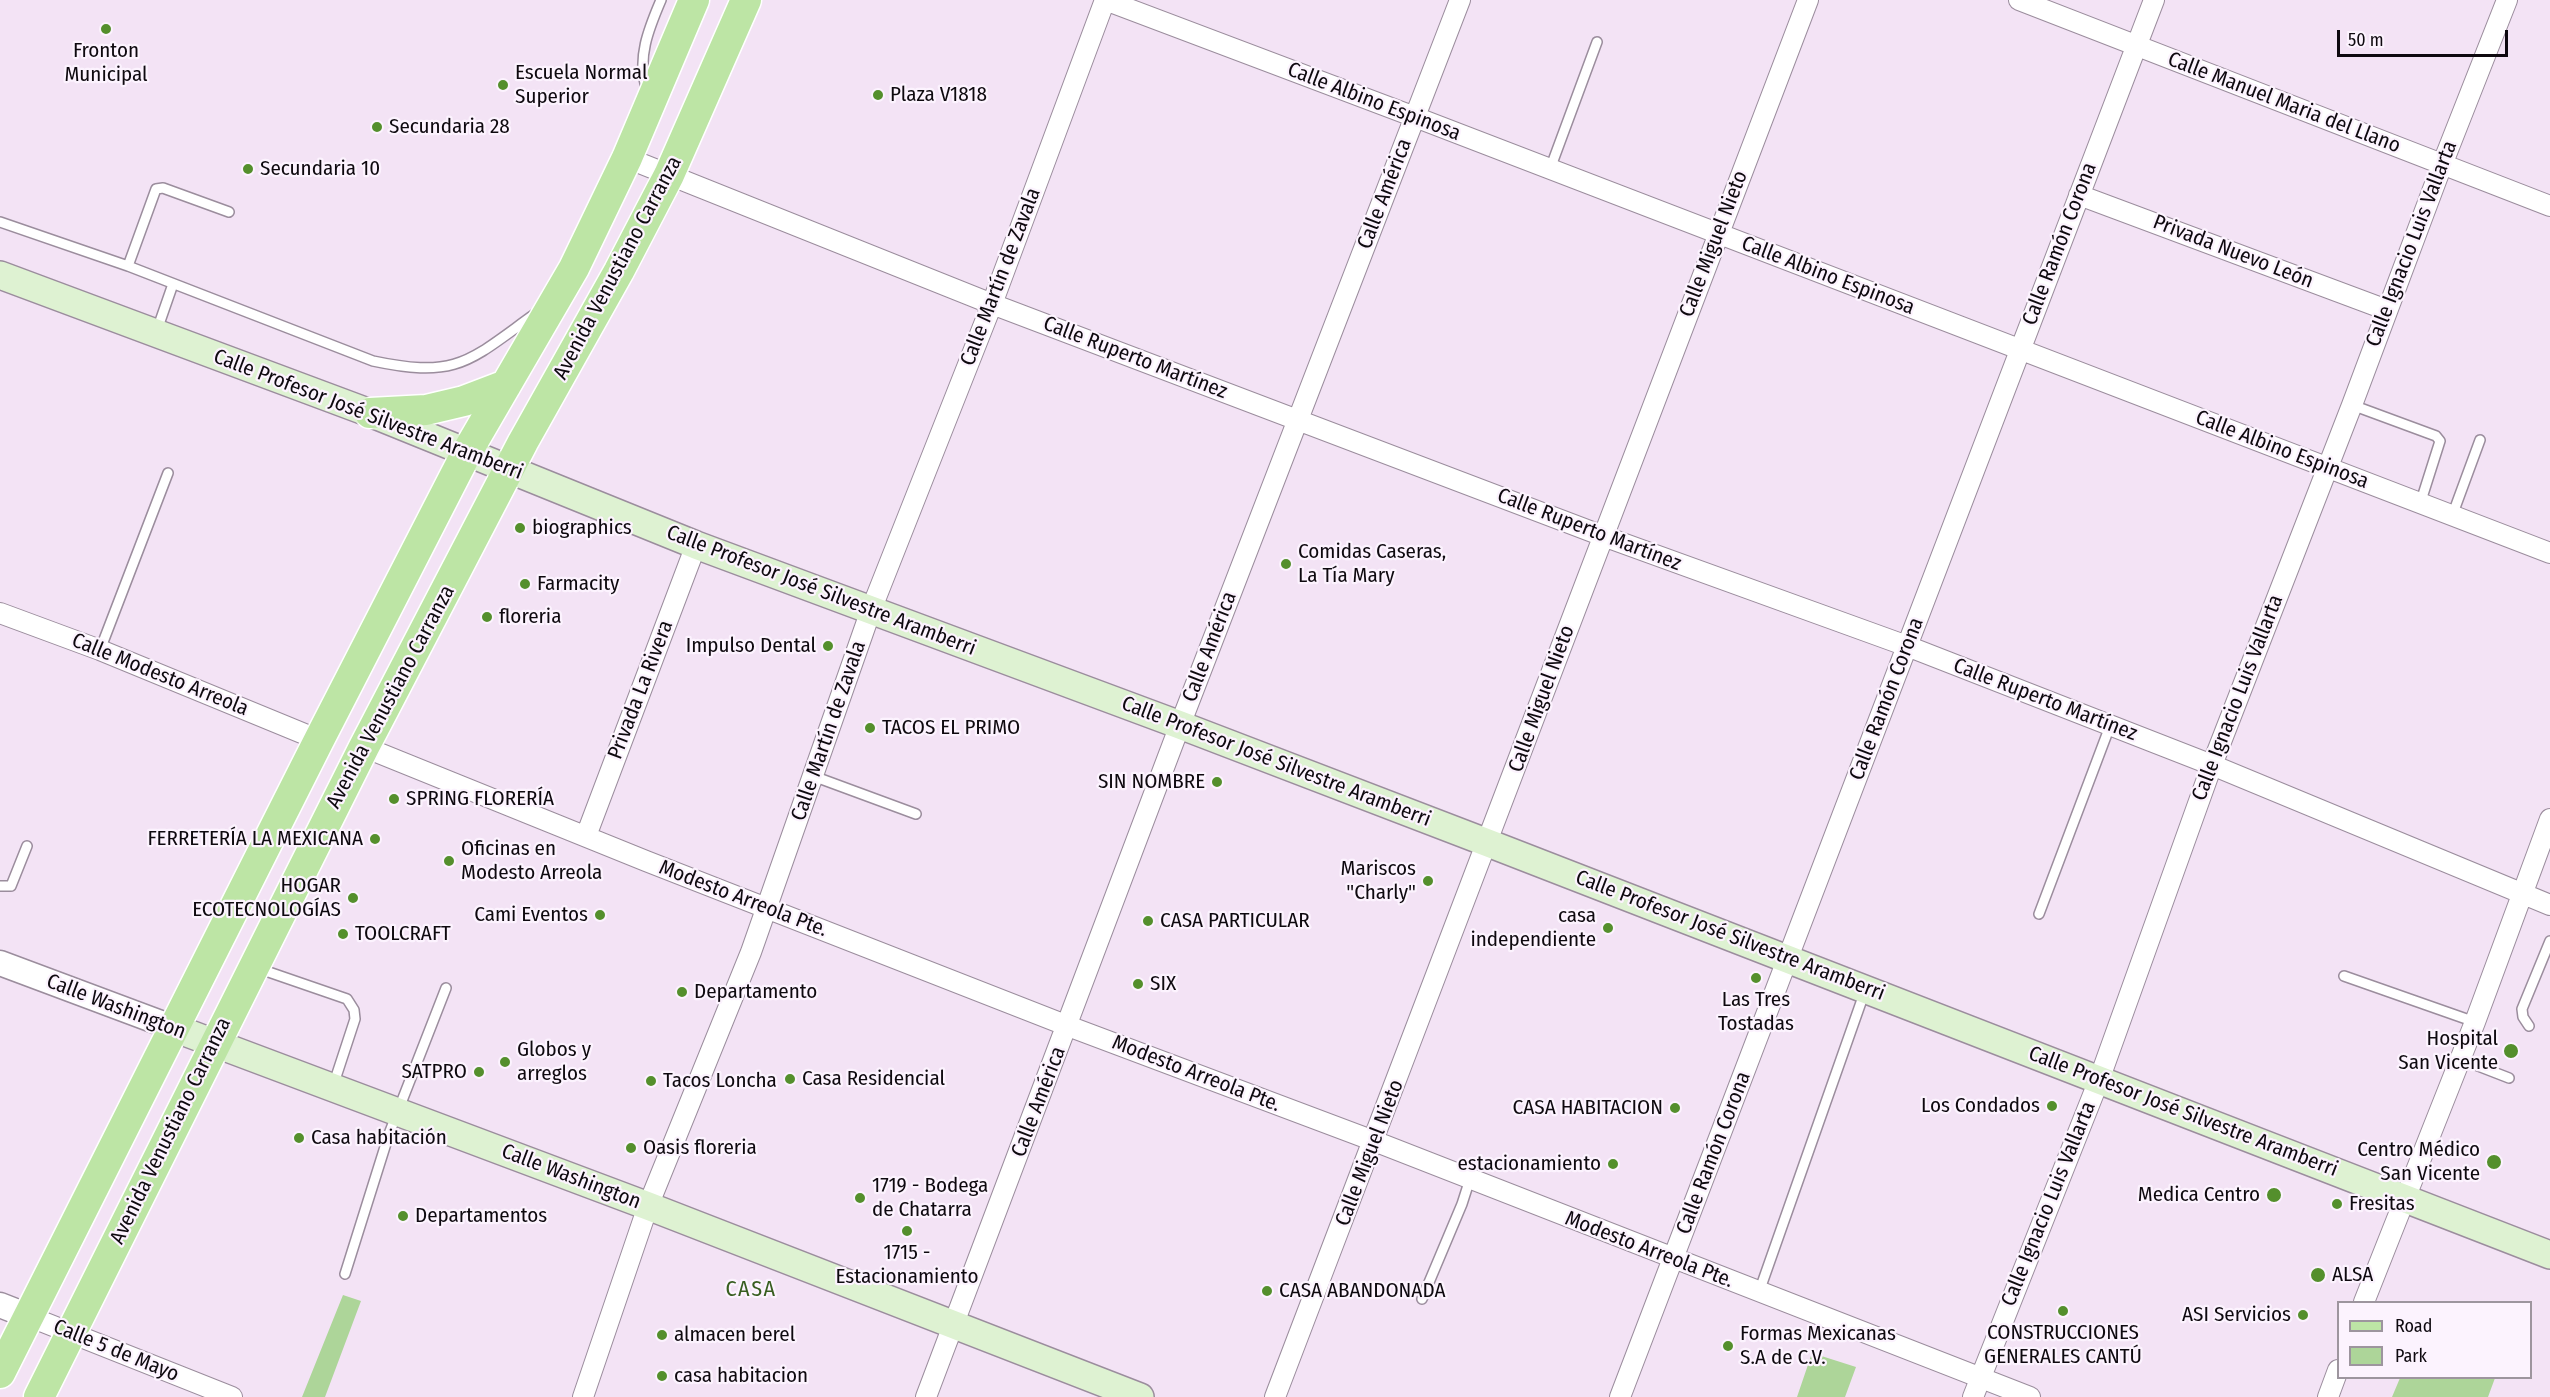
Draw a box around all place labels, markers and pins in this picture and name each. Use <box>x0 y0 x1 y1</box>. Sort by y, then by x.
marker: Fronton Municipal <box>99 22 113 36</box>
place label: Fronton Municipal <box>64 38 148 88</box>
place label: Escuela Normal Superior <box>515 60 647 110</box>
marker: Escuela Normal Superior <box>496 78 510 92</box>
place label: Plaza V1818 <box>890 82 987 108</box>
marker: Plaza V1818 <box>871 88 885 102</box>
place label: Secundaria 28 <box>389 114 510 140</box>
marker: Secundaria 28 <box>370 120 384 134</box>
place label: Secundaria 10 <box>260 156 380 182</box>
marker: Secundaria 10 <box>241 162 255 176</box>
place label: biographics <box>532 515 632 541</box>
marker: biographics <box>513 521 527 535</box>
place label: Comidas Caseras, La Tía Mary <box>1298 539 1446 589</box>
marker: Comidas Caseras, La Tía Mary <box>1279 557 1293 571</box>
place label: Farmacity <box>537 571 619 597</box>
marker: Farmacity <box>518 577 532 591</box>
place label: floreria <box>499 604 561 630</box>
marker: floreria <box>480 610 494 624</box>
place label: Impulso Dental <box>686 633 816 659</box>
marker: Impulso Dental <box>821 639 835 653</box>
place label: TACOS EL PRIMO <box>882 715 1020 741</box>
marker: TACOS EL PRIMO <box>863 721 877 735</box>
place label: SIN NOMBRE <box>1098 769 1205 795</box>
marker: SIN NOMBRE <box>1210 775 1224 789</box>
place label: SPRING FLORERÍA <box>406 786 554 812</box>
marker: SPRING FLORERÍA <box>387 792 401 806</box>
place label: FERRETERÍA LA MEXICANA <box>147 826 363 852</box>
marker: FERRETERÍA LA MEXICANA <box>368 832 382 846</box>
place label: Oficinas en Modesto Arreola <box>461 836 602 886</box>
marker: Oficinas en Modesto Arreola <box>442 854 456 868</box>
place label: Mariscos "Charly" <box>1341 856 1416 906</box>
place label: HOGAR ECOTECNOLOGÍAS <box>192 873 341 923</box>
marker: Mariscos "Charly" <box>1421 874 1435 888</box>
marker: HOGAR ECOTECNOLOGÍAS <box>346 891 360 905</box>
place label: Cami Eventos <box>474 902 588 928</box>
place label: casa independiente <box>1470 903 1596 953</box>
marker: Cami Eventos <box>593 908 607 922</box>
place label: CASA PARTICULAR <box>1160 908 1310 934</box>
marker: CASA PARTICULAR <box>1141 914 1155 928</box>
place label: TOOLCRAFT <box>355 921 451 947</box>
marker: casa independiente <box>1601 921 1615 935</box>
marker: TOOLCRAFT <box>336 927 350 941</box>
place label: SIX <box>1150 971 1176 997</box>
marker: Las Tres Tostadas <box>1749 971 1763 985</box>
marker: SIX <box>1131 977 1145 991</box>
place label: Departamento <box>694 979 817 1005</box>
marker: Departamento <box>675 985 689 999</box>
place label: Las Tres Tostadas <box>1718 987 1794 1037</box>
place label: Hospital San Vicente <box>2398 1026 2498 1076</box>
place label: Globos y arreglos <box>517 1037 591 1087</box>
marker: Hospital San Vicente <box>2502 1042 2520 1060</box>
marker: Globos y arreglos <box>498 1055 512 1069</box>
place label: SATPRO <box>402 1059 467 1085</box>
marker: SATPRO <box>472 1065 486 1079</box>
place label: Casa Residencial <box>802 1066 945 1092</box>
place label: Tacos Loncha <box>663 1068 777 1094</box>
marker: Casa Residencial <box>783 1072 797 1086</box>
marker: Tacos Loncha <box>644 1074 658 1088</box>
place label: Los Condados <box>1921 1093 2040 1119</box>
place label: CASA HABITACION <box>1513 1095 1663 1121</box>
marker: Los Condados <box>2045 1099 2059 1113</box>
marker: CASA HABITACION <box>1668 1101 1682 1115</box>
place label: Casa habitación <box>311 1125 447 1151</box>
marker: Casa habitación <box>292 1131 306 1145</box>
place label: Oasis floreria <box>643 1135 757 1161</box>
place label: Centro Médico San Vicente <box>2357 1137 2480 1187</box>
marker: Oasis floreria <box>624 1141 638 1155</box>
place label: estacionamiento <box>1457 1151 1601 1177</box>
marker: Centro Médico San Vicente <box>2485 1153 2503 1171</box>
marker: estacionamiento <box>1606 1157 1620 1171</box>
place label: 1719 - Bodega de Chatarra <box>872 1173 988 1223</box>
place label: Medica Centro <box>2138 1182 2260 1208</box>
marker: Medica Centro <box>2265 1186 2283 1204</box>
marker: 1719 - Bodega de Chatarra <box>853 1191 867 1205</box>
place label: Fresitas <box>2349 1191 2415 1217</box>
marker: Fresitas <box>2330 1197 2344 1211</box>
place label: Departamentos <box>415 1203 547 1229</box>
marker: Departamentos <box>396 1209 410 1223</box>
marker: 1715 - Estacionamiento <box>900 1224 914 1238</box>
place label: 1715 - Estacionamiento <box>836 1240 978 1290</box>
place label: ALSA <box>2332 1262 2373 1288</box>
marker: ALSA <box>2309 1266 2327 1284</box>
place label: CASA ABANDONADA <box>1279 1278 1445 1304</box>
marker: CASA ABANDONADA <box>1260 1284 1274 1298</box>
place label: ASI Servicios <box>2182 1302 2291 1328</box>
marker: CONSTRUCCIONES GENERALES CANTÚ <box>2056 1304 2070 1318</box>
marker: ASI Servicios <box>2296 1308 2310 1322</box>
place label: CONSTRUCCIONES GENERALES CANTÚ <box>1984 1320 2142 1370</box>
place label: Formas Mexicanas S.A de C.V. <box>1740 1321 1896 1371</box>
place label: almacen berel <box>674 1322 795 1348</box>
marker: almacen berel <box>655 1328 669 1342</box>
marker: Formas Mexicanas S.A de C.V. <box>1721 1339 1735 1353</box>
place label: casa habitacion <box>674 1363 808 1389</box>
marker: casa habitacion <box>655 1369 669 1383</box>

